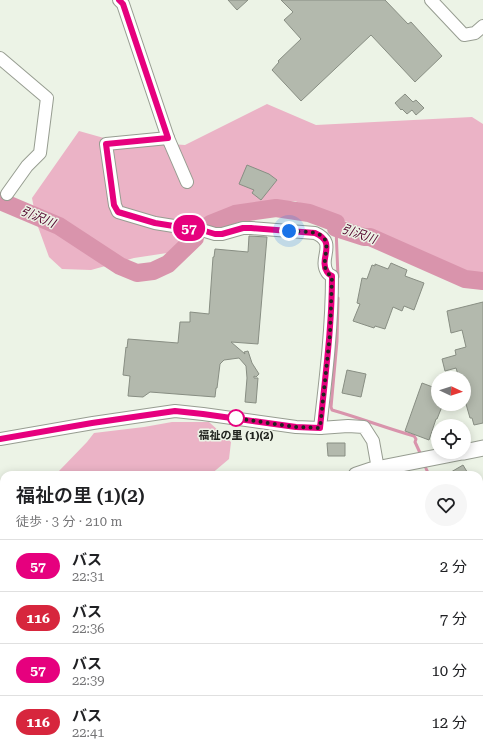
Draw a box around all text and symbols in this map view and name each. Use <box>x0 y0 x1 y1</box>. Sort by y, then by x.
water label: 引沢川 <box>19 204 59 231</box>
line badge: 57 <box>171 215 207 241</box>
text: 57 <box>181 220 197 236</box>
your location <box>279 221 299 241</box>
water label: 引沢川 <box>340 222 380 247</box>
north arrow <box>431 371 471 411</box>
map controls <box>431 371 471 459</box>
marker: 福祉の里 (1)(2) <box>227 409 245 427</box>
button: locate <box>431 419 471 459</box>
place label: 福祉の里 (1)(2) <box>199 429 273 442</box>
text: 福祉の里 (1)(2) <box>16 484 145 507</box>
button: heart <box>425 484 467 526</box>
text: 徒歩 · 3 分 · 210 m <box>16 514 122 529</box>
text: バス <box>72 551 102 569</box>
text: 57 <box>30 558 46 574</box>
text: 2 分 <box>440 558 467 576</box>
text: 22:31 <box>72 569 104 584</box>
text: バス <box>72 603 102 621</box>
text: 116 <box>26 610 50 626</box>
text: 7 分 <box>440 610 467 628</box>
text: 22:36 <box>72 621 104 636</box>
text: バス <box>72 655 102 673</box>
text: 57 <box>30 662 46 678</box>
text: 10 分 <box>431 662 467 680</box>
text: 22:39 <box>72 673 104 688</box>
text: バス <box>72 707 102 725</box>
text: 116 <box>26 714 50 730</box>
text: 12 分 <box>431 714 467 732</box>
text: 22:41 <box>72 725 104 740</box>

